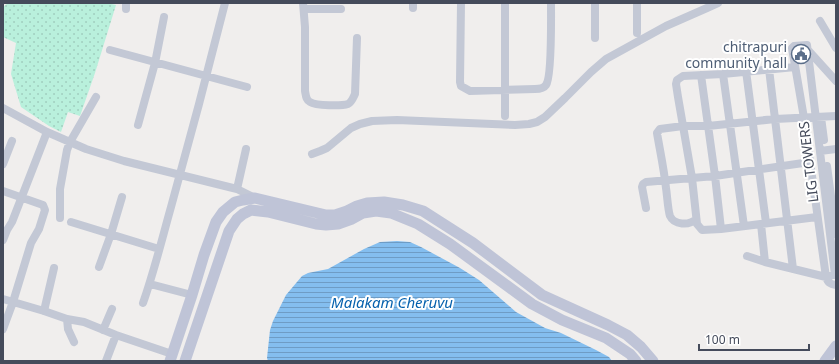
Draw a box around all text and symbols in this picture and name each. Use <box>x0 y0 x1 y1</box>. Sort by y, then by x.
place label: chitrapuri community hall <box>685 37 787 72</box>
public building icon: chitrapuri community hall <box>790 43 812 65</box>
street label: LIG TOWERS <box>794 120 822 204</box>
water label: Malakam Cheruvu <box>331 292 453 312</box>
scale bar <box>699 326 809 352</box>
text: 100 m <box>705 331 740 348</box>

